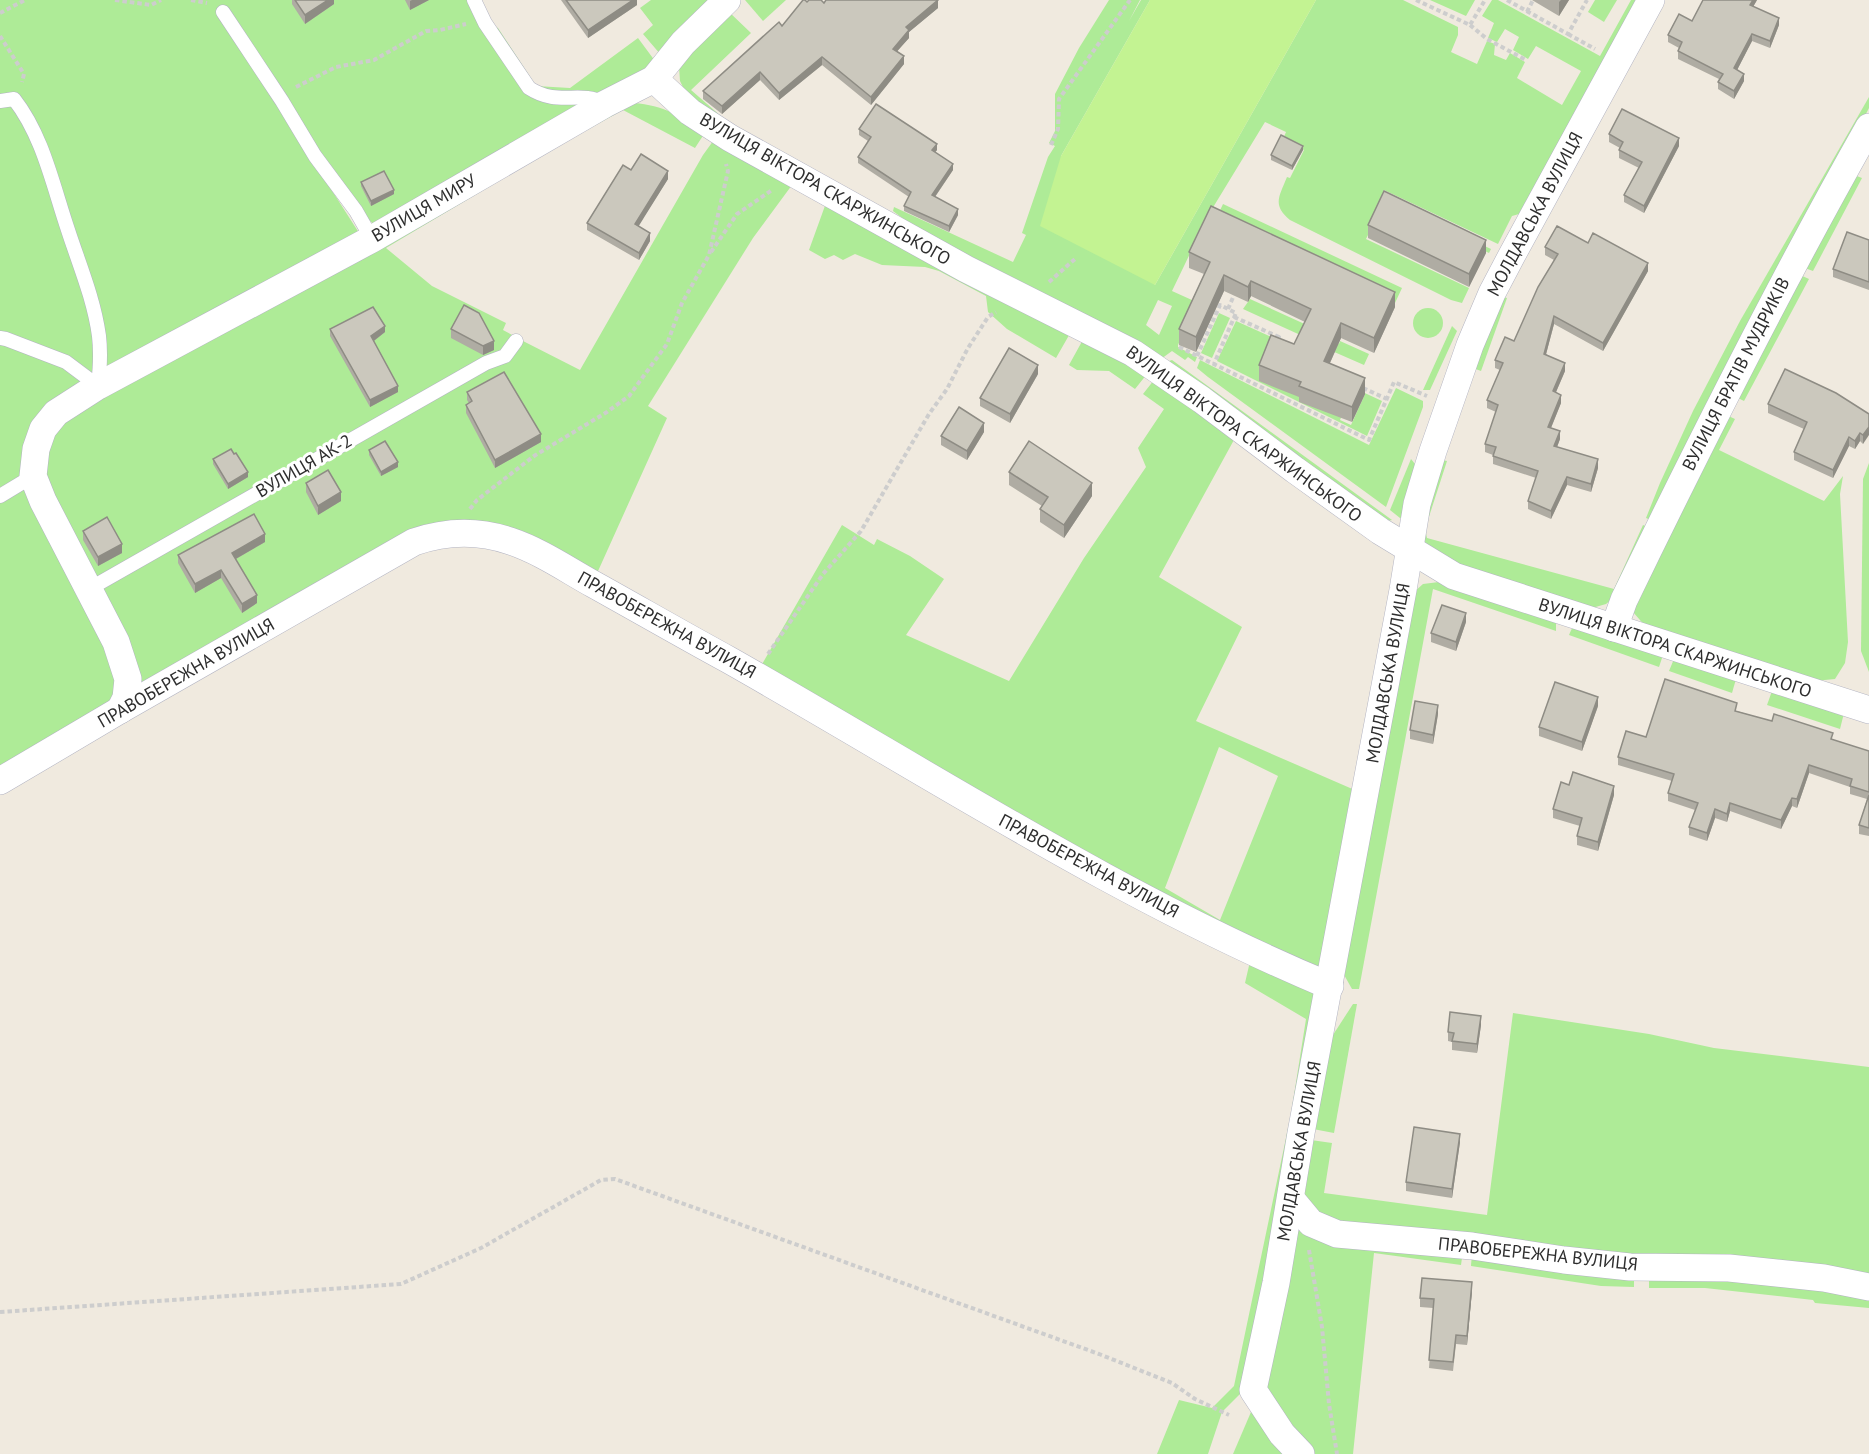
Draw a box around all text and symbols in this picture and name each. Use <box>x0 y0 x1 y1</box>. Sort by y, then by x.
street label: ВУЛИЦЯ ВІКТОРА СКАРЖИНСЬКОГО <box>696 107 955 270</box>
street label: МОЛДАВСЬКА ВУЛИЦЯ <box>1482 128 1588 300</box>
street label: ВУЛИЦЯ МИРУ <box>367 168 480 247</box>
street label: ВУЛИЦЯ БРАТІВ МУДРИКІВ <box>1677 273 1794 474</box>
street label: ВУЛИЦЯ ВІКТОРА СКАРЖИНСЬКОГО <box>1122 340 1367 527</box>
street label: ВУЛИЦЯ АК-2 <box>252 429 356 502</box>
street label: ПРАВОБЕРЕЖНА ВУЛИЦЯ <box>574 566 761 683</box>
street label: МОЛДАВСЬКА ВУЛИЦЯ <box>1360 581 1415 765</box>
street label: ВУЛИЦЯ ВІКТОРА СКАРЖИНСЬКОГО <box>1536 592 1815 703</box>
street label: ПРАВОБЕРЕЖНА ВУЛИЦЯ <box>93 612 278 733</box>
street label: ПРАВОБЕРЕЖНА ВУЛИЦЯ <box>995 808 1183 923</box>
street label: МОЛДАВСЬКА ВУЛИЦЯ <box>1271 1059 1326 1243</box>
street label: ПРАВОБЕРЕЖНА ВУЛИЦЯ <box>1437 1232 1639 1275</box>

